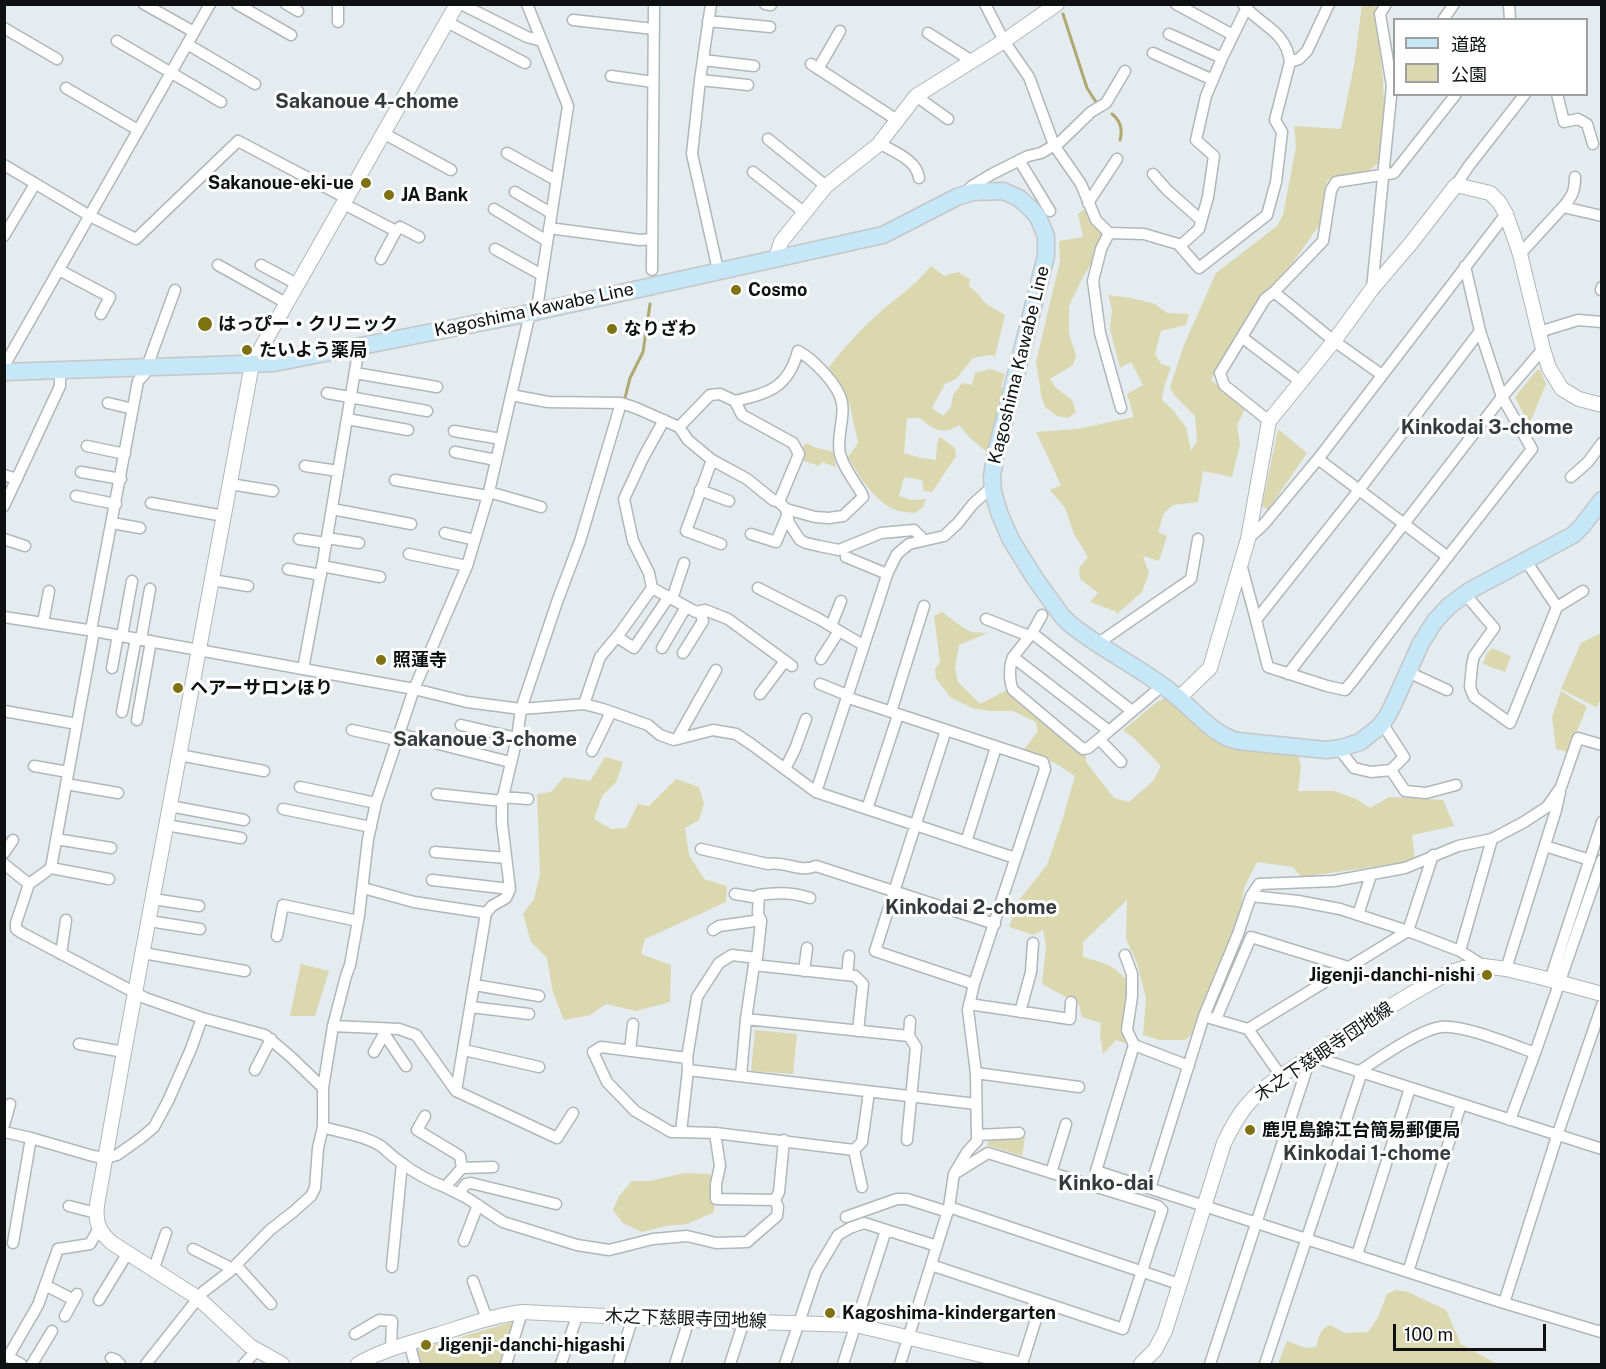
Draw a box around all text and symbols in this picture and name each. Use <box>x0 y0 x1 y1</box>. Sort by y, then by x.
legend <box>1393 18 1588 96</box>
text: 道路 <box>1451 34 1487 55</box>
text: 公園 <box>1451 64 1487 85</box>
district label: Sakanoue 4-chome <box>275 90 459 114</box>
place label: Sakanoue-eki-ue <box>208 172 354 194</box>
marker: Sakanoue-eki-ue <box>359 176 373 190</box>
place label: JA Bank <box>401 184 468 206</box>
marker: JA Bank <box>382 188 396 202</box>
street label: Kagoshima Kawabe Line <box>984 264 1054 466</box>
street label: Kagoshima Kawabe Line <box>432 278 636 342</box>
place label: Cosmo <box>748 279 807 301</box>
marker: Cosmo <box>729 283 743 297</box>
place label: はっぴー・クリニック <box>218 313 398 335</box>
marker: はっぴー・クリニック <box>196 315 214 333</box>
place label: なりざわ <box>624 318 696 340</box>
marker: なりざわ <box>605 322 619 336</box>
place label: たいよう薬局 <box>259 339 367 361</box>
marker: たいよう薬局 <box>240 343 254 357</box>
district label: Kinkodai 3-chome <box>1401 416 1573 440</box>
place label: 照蓮寺 <box>393 649 447 671</box>
marker: 照蓮寺 <box>374 653 388 667</box>
place label: ヘアーサロンほり <box>190 677 333 699</box>
marker: ヘアーサロンほり <box>171 681 185 695</box>
district label: Sakanoue 3-chome <box>393 728 577 752</box>
district label: Kinkodai 2-chome <box>885 896 1057 920</box>
place label: Jigenji-danchi-nishi <box>1309 964 1475 986</box>
marker: Jigenji-danchi-nishi <box>1480 968 1494 982</box>
street label: 木之下慈眼寺団地線 <box>1251 998 1397 1106</box>
place label: 鹿児島錦江台簡易郵便局 <box>1262 1119 1460 1141</box>
marker: 鹿児島錦江台簡易郵便局 <box>1243 1123 1257 1137</box>
district label: Kinkodai 1-chome <box>1283 1142 1451 1166</box>
district label: Kinko-dai <box>1058 1171 1154 1197</box>
place label: Kagoshima-kindergarten <box>842 1302 1056 1324</box>
street label: 木之下慈眼寺団地線 <box>605 1305 767 1333</box>
marker: Kagoshima-kindergarten <box>823 1306 837 1320</box>
scale bar <box>1396 1312 1549 1350</box>
text: 100 m <box>1404 1324 1453 1345</box>
place label: Jigenji-danchi-higashi <box>438 1334 625 1356</box>
marker: Jigenji-danchi-higashi <box>419 1338 433 1352</box>

